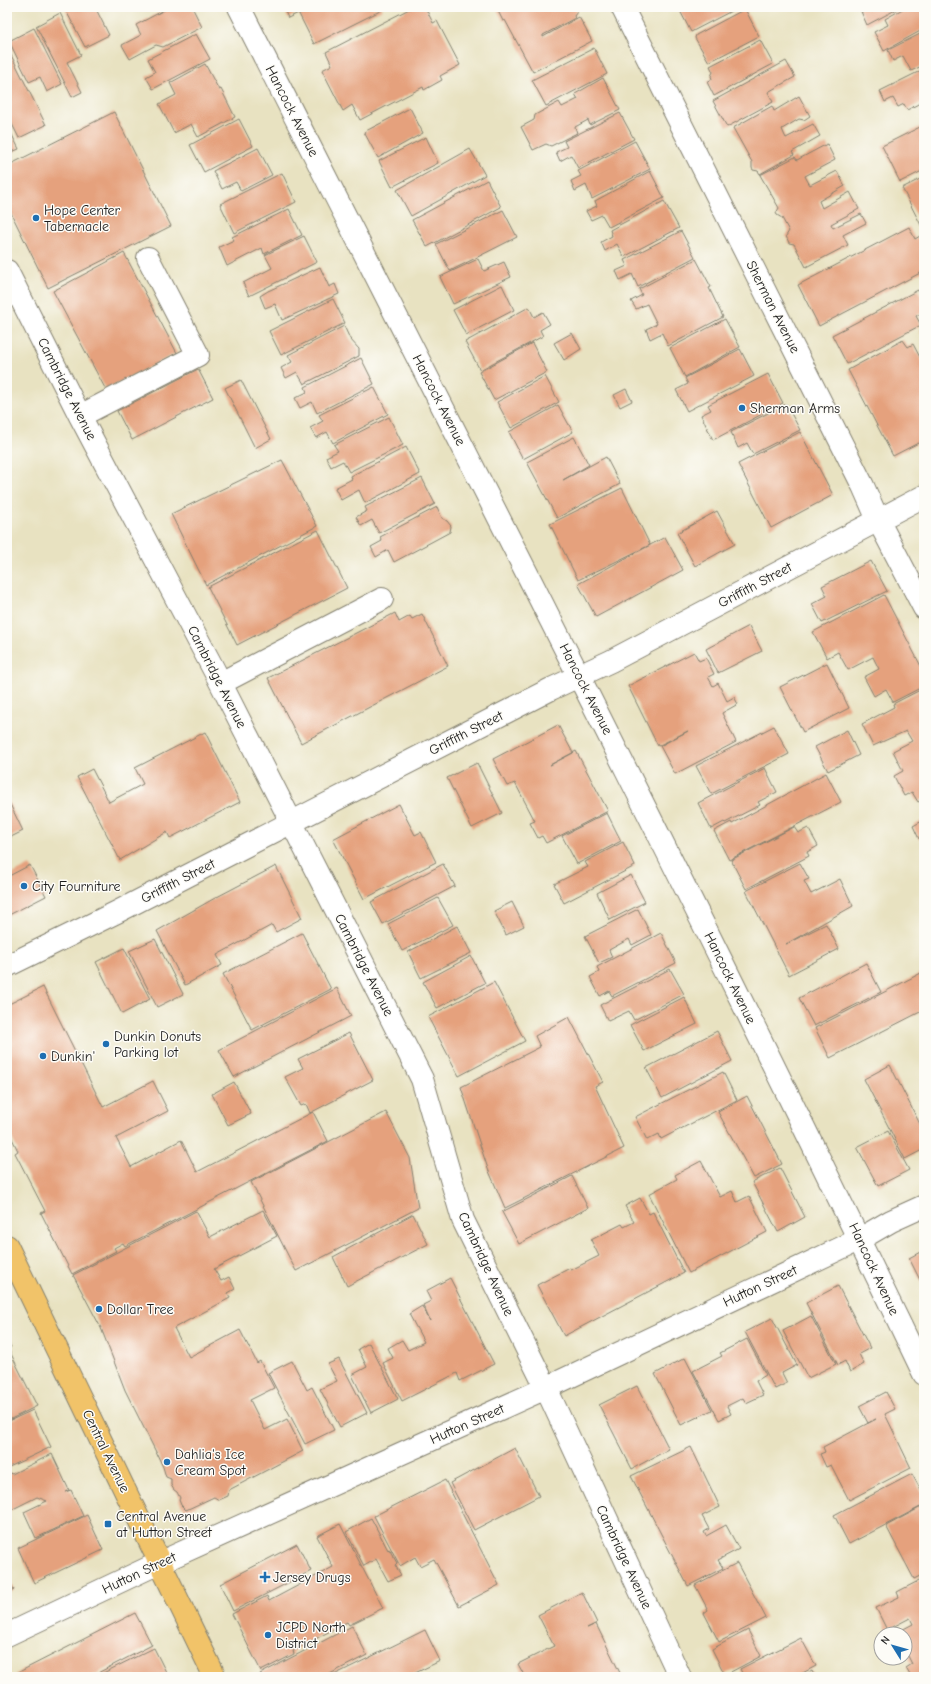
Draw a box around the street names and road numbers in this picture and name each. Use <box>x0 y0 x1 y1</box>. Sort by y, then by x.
street label: Hancock Avenue <box>262 63 322 159</box>
street label: Sherman Avenue <box>742 258 804 356</box>
street label: Cambridge Avenue <box>34 335 100 443</box>
street label: Hancock Avenue <box>409 352 469 448</box>
street label: Griffith Street <box>715 558 796 612</box>
street label: Cambridge Avenue <box>184 623 250 731</box>
street label: Hancock Avenue <box>556 641 616 737</box>
street label: Griffith Street <box>426 707 507 759</box>
street label: Griffith Street <box>138 855 219 907</box>
street label: Cambridge Avenue <box>331 911 397 1019</box>
street label: Hancock Avenue <box>700 929 760 1027</box>
street label: Cambridge Avenue <box>454 1209 518 1319</box>
street label: Hancock Avenue <box>845 1220 903 1318</box>
street label: Hutton Street <box>720 1261 801 1311</box>
street label: Hutton Street <box>427 1400 508 1448</box>
street label: Central Avenue <box>79 1407 133 1495</box>
street label: Cambridge Avenue <box>592 1502 656 1612</box>
street label: Hutton Street <box>99 1548 180 1598</box>

